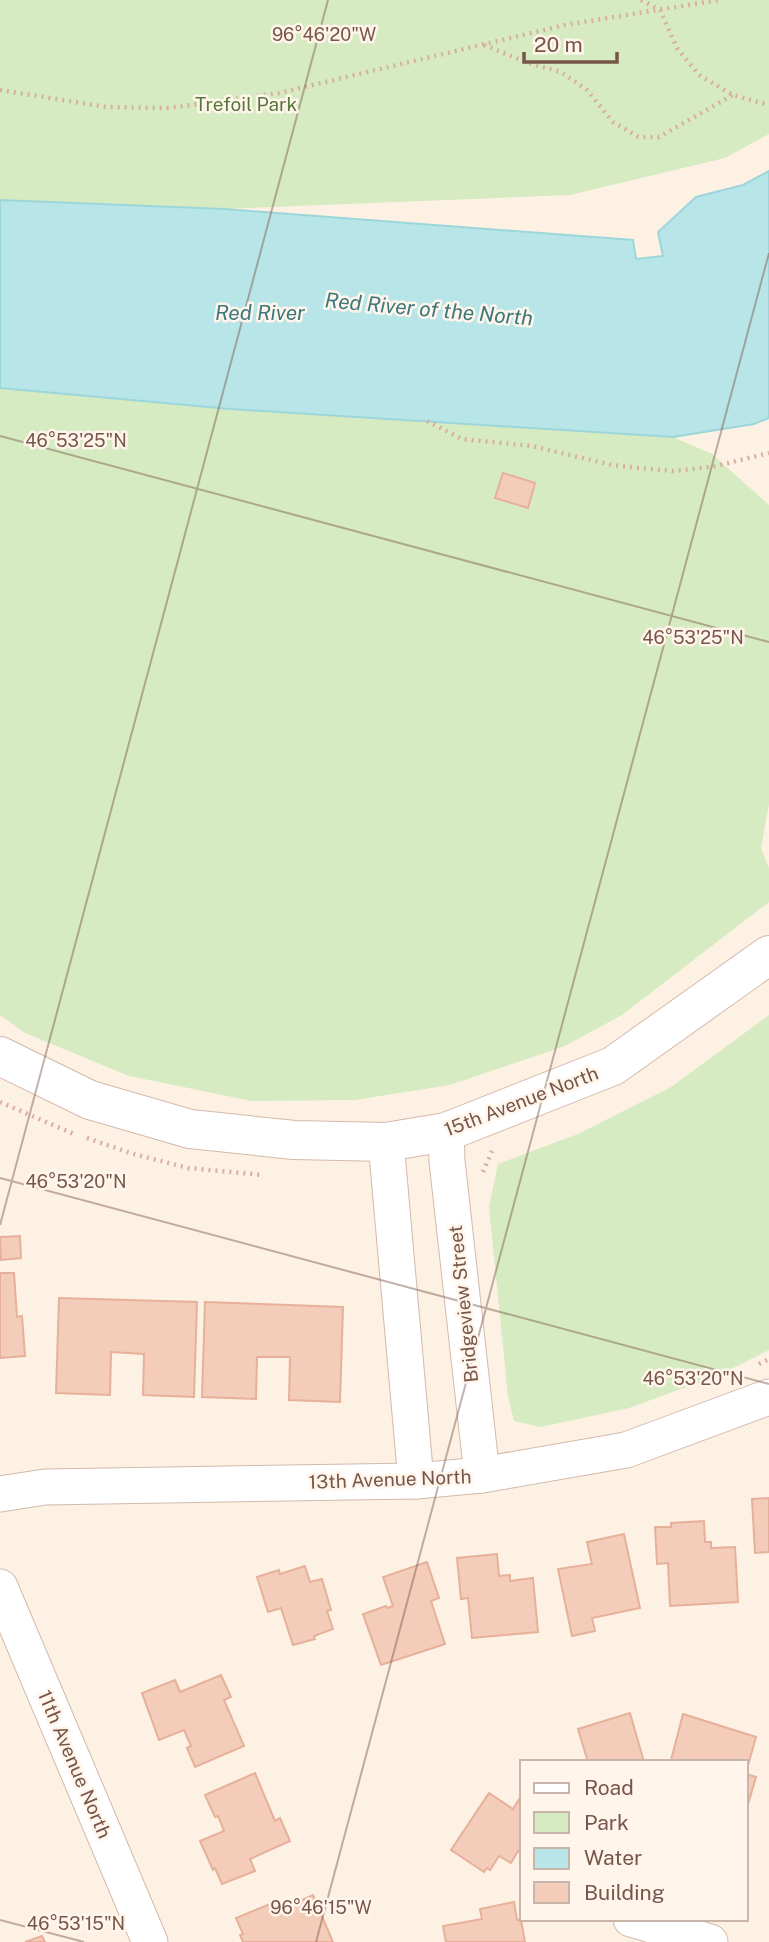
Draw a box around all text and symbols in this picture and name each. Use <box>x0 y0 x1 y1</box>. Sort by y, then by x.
scale bar <box>524 21 617 65</box>
text: 96°46'20"W <box>272 24 376 45</box>
text: 20 m <box>534 32 583 57</box>
park label: Trefoil Park <box>195 93 297 115</box>
water label: Red River of the North <box>324 287 534 331</box>
water label: Red River <box>215 300 306 325</box>
text: 46°53'25"N <box>25 430 127 451</box>
text: 46°53'25"N <box>642 627 744 648</box>
street label: 15th Avenue North <box>441 1062 601 1140</box>
text: 46°53'20"N <box>25 1171 127 1192</box>
street label: Bridgeview Street <box>444 1224 482 1384</box>
text: 46°53'20"N <box>642 1368 744 1389</box>
street label: 13th Avenue North <box>308 1465 472 1493</box>
street label: 11th Avenue North <box>34 1687 116 1841</box>
legend <box>520 1760 748 1921</box>
text: Road <box>584 1775 634 1800</box>
text: Park <box>584 1810 629 1835</box>
text: Water <box>584 1845 642 1870</box>
text: Building <box>584 1880 665 1905</box>
text: 96°46'15"W <box>270 1897 372 1918</box>
text: 46°53'15"N <box>27 1913 125 1934</box>

